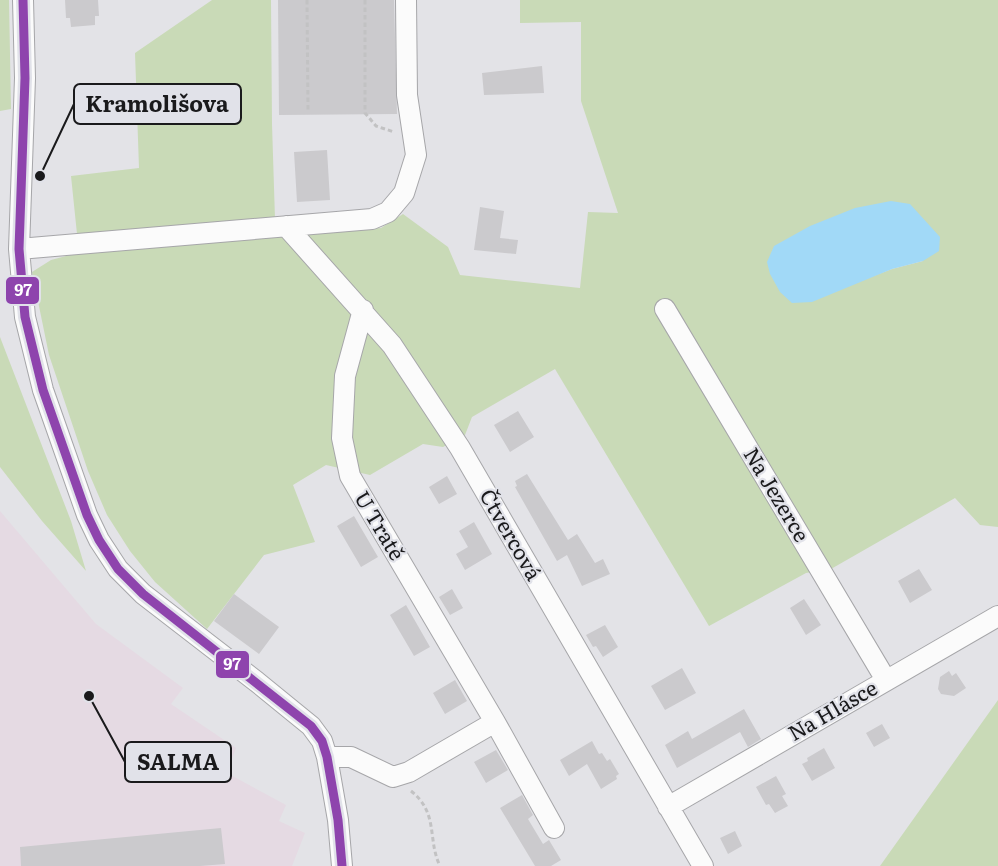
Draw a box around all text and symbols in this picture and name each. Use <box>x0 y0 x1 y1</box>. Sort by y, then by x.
callout: Kramolišova <box>74 84 241 124</box>
text: Kramolišova <box>85 86 229 119</box>
line badge: 97 <box>5 276 40 305</box>
text: 97 <box>14 277 32 301</box>
street label: Na Jezerce <box>738 440 819 547</box>
street label: Čtvercová <box>473 482 551 586</box>
street label: U Tratě <box>348 484 414 565</box>
line badge: 97 <box>215 650 250 679</box>
text: 97 <box>223 651 241 675</box>
street label: Na Hlásce <box>781 671 882 747</box>
callout: SALMA <box>125 742 231 782</box>
text: SALMA <box>137 744 219 777</box>

